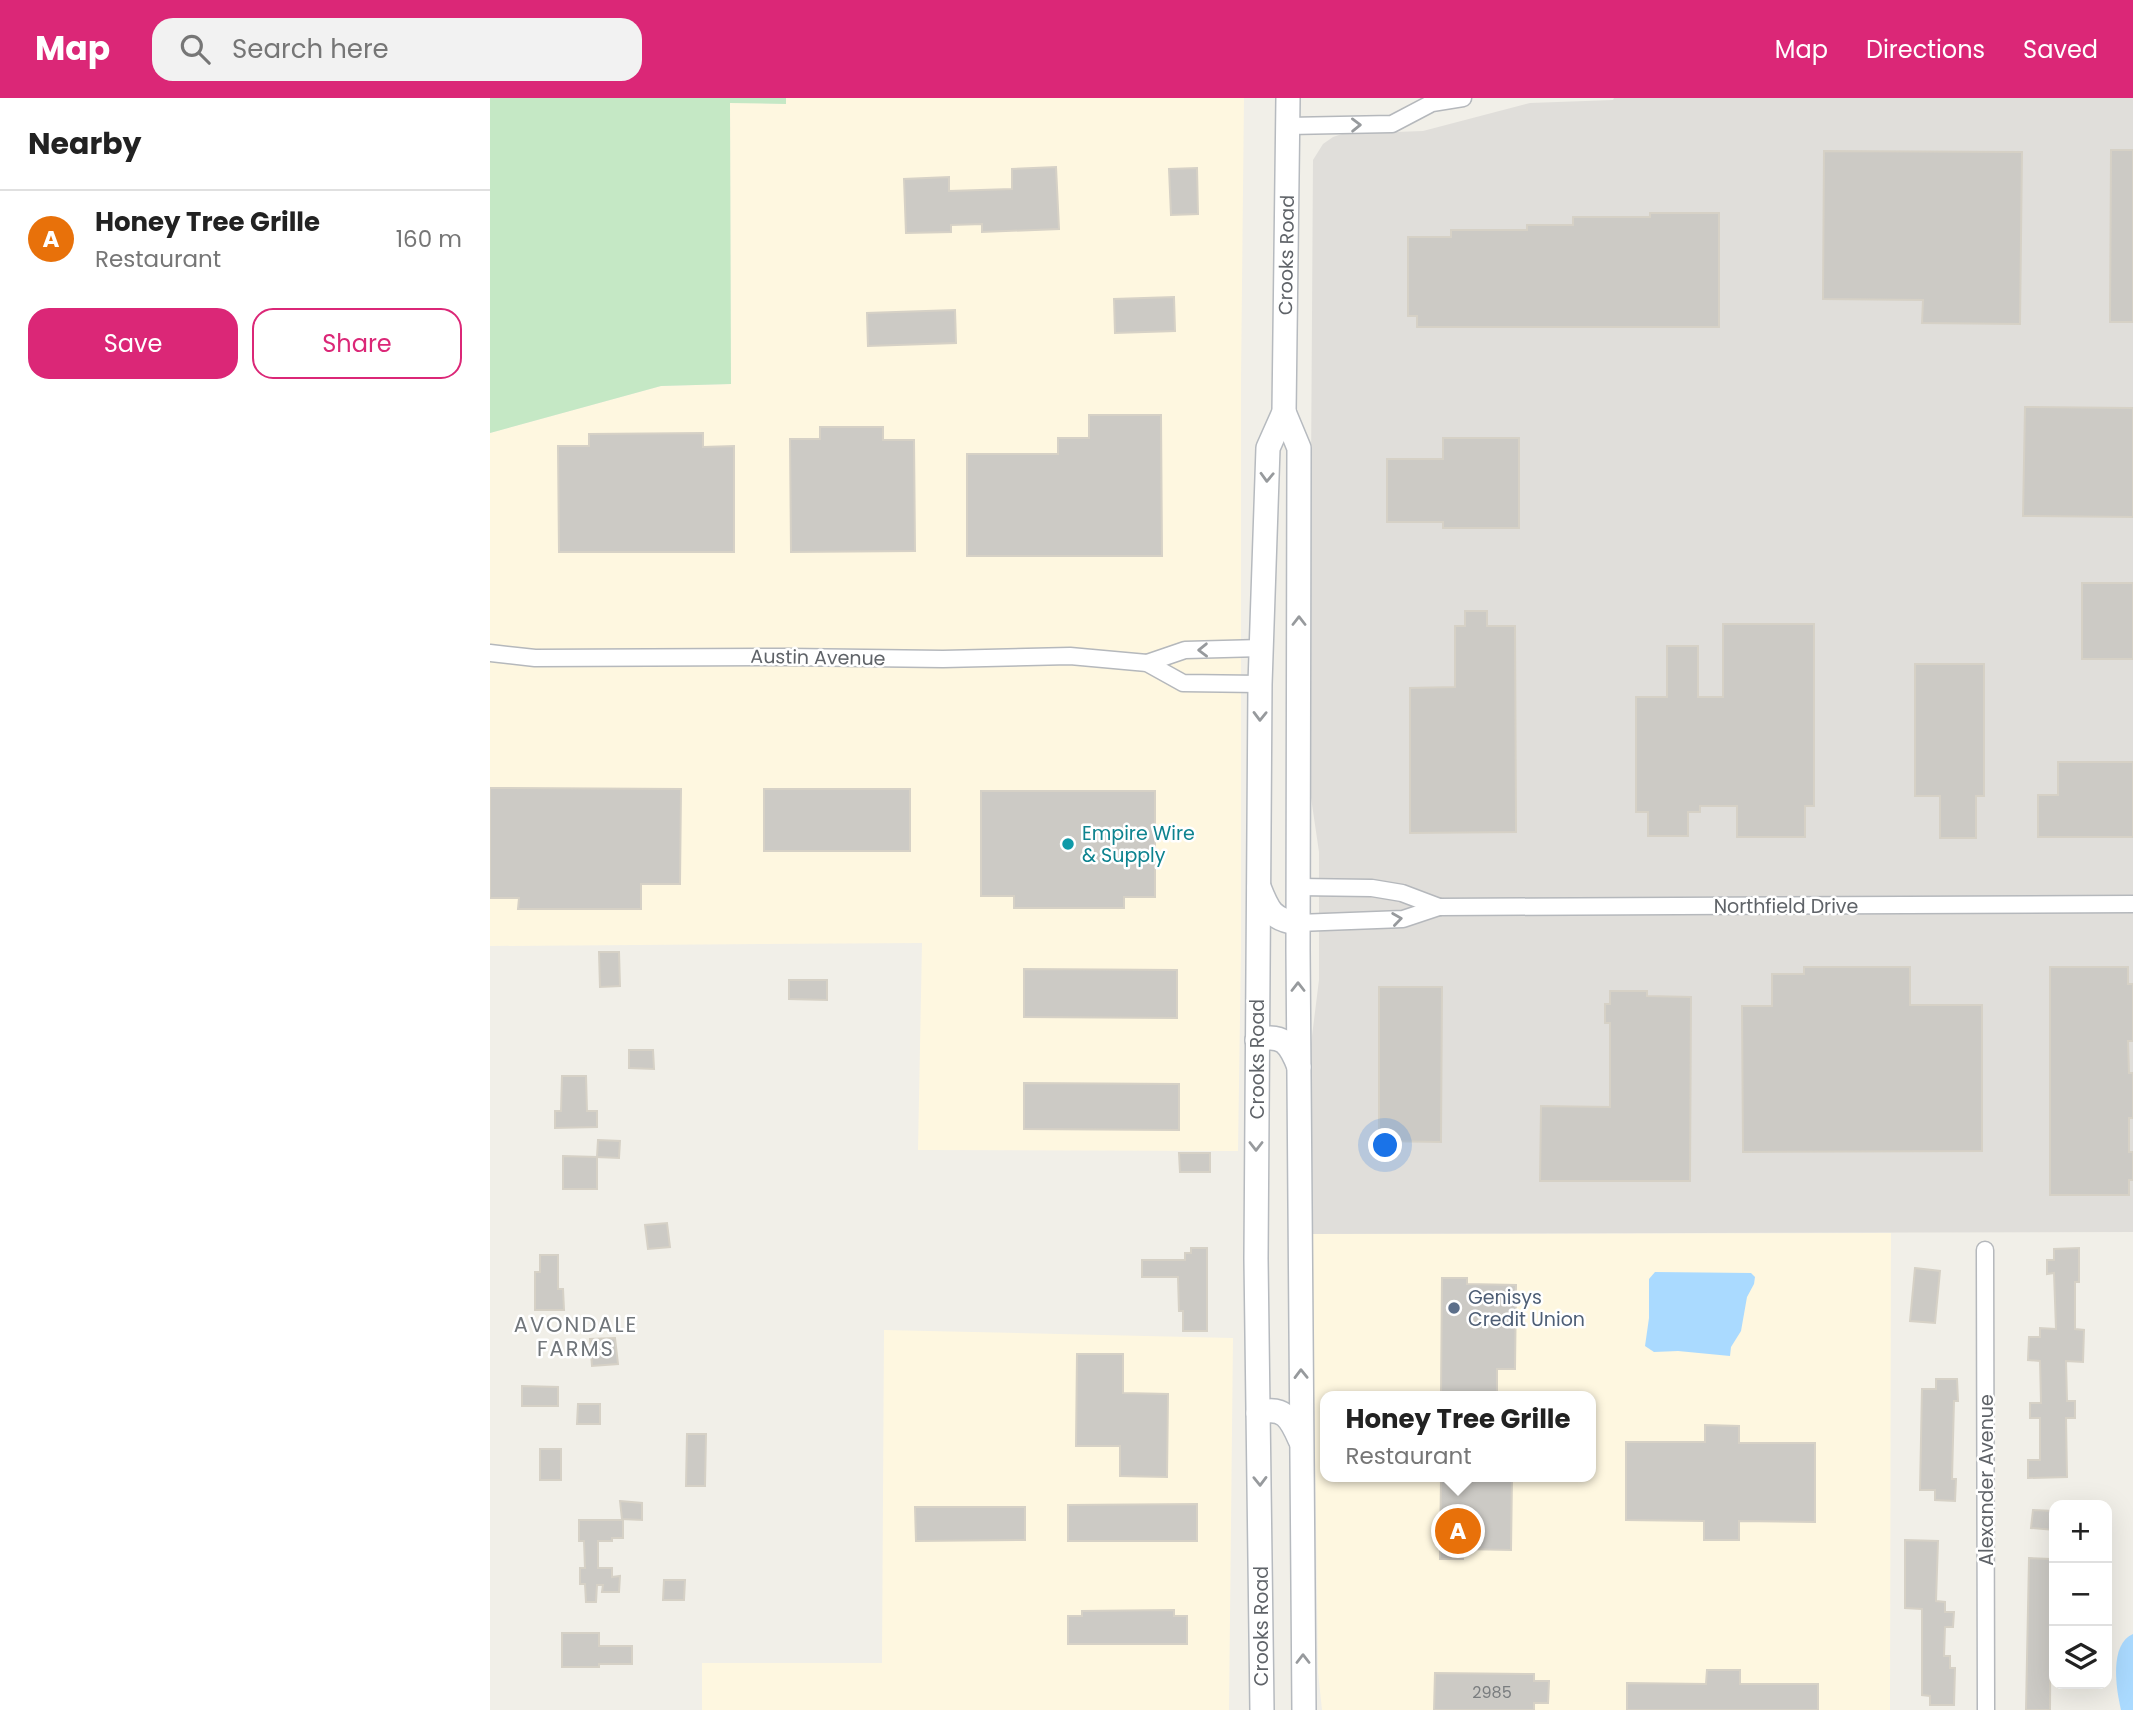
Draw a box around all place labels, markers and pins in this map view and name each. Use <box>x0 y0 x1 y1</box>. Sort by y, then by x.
place label: Empire Wire & Supply <box>1082 820 1195 869</box>
marker: Empire Wire & Supply <box>1060 836 1076 852</box>
place label: Genisys Credit Union <box>1468 1284 1585 1333</box>
marker: Genisys Credit Union <box>1446 1300 1462 1316</box>
pin: A <box>1435 1505 1481 1557</box>

